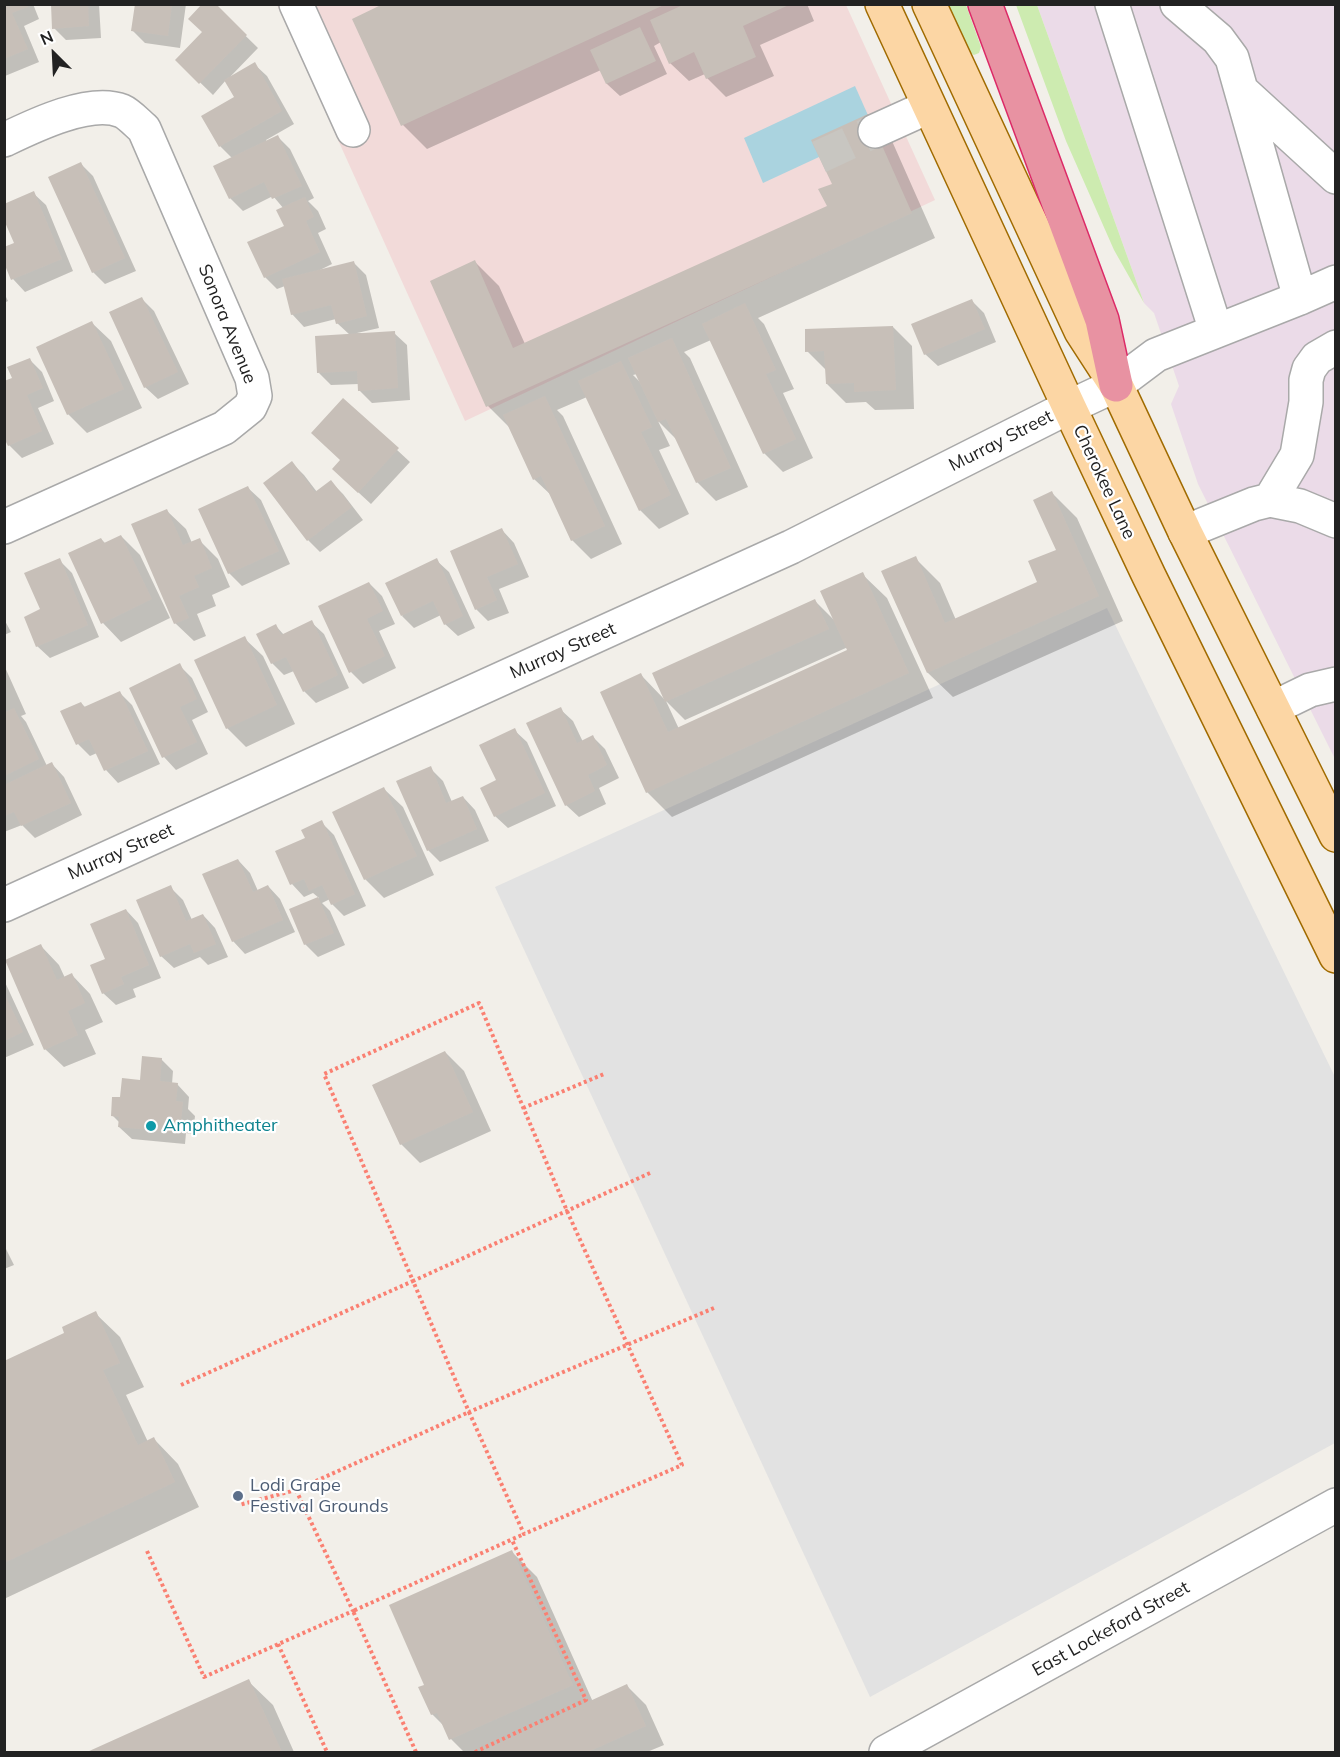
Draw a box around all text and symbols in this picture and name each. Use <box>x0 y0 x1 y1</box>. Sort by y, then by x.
north arrow <box>24 24 84 84</box>
text: N <box>37 26 56 49</box>
street label: Sonora Avenue <box>193 261 261 387</box>
street label: Murray Street <box>946 406 1056 476</box>
street label: Cherokee Lane <box>1068 421 1140 543</box>
street label: Murray Street <box>507 618 619 684</box>
street label: Murray Street <box>65 819 177 885</box>
place label: Amphitheater <box>163 1115 278 1137</box>
marker: Amphitheater <box>144 1119 158 1133</box>
place label: Lodi Grape Festival Grounds <box>250 1475 389 1518</box>
marker: Lodi Grape Festival Grounds <box>231 1489 245 1503</box>
street label: East Lockeford Street <box>1029 1577 1193 1681</box>

